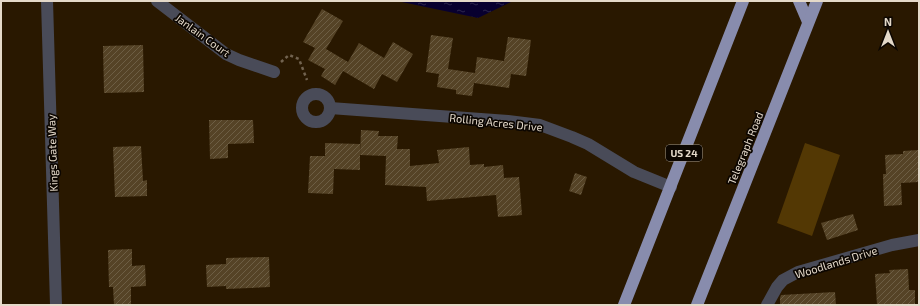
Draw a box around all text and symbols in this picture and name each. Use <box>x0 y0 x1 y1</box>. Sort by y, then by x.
street label: Janlain Court <box>173 11 233 59</box>
north arrow <box>868 12 908 52</box>
text: N <box>884 15 892 28</box>
street label: Telegraph Road <box>724 110 766 186</box>
street label: Rolling Acres Drive <box>449 111 543 133</box>
street label: Kings Gate Way <box>44 114 60 192</box>
road number: US 24 <box>666 145 702 161</box>
street label: Woodlands Drive <box>793 243 879 281</box>

